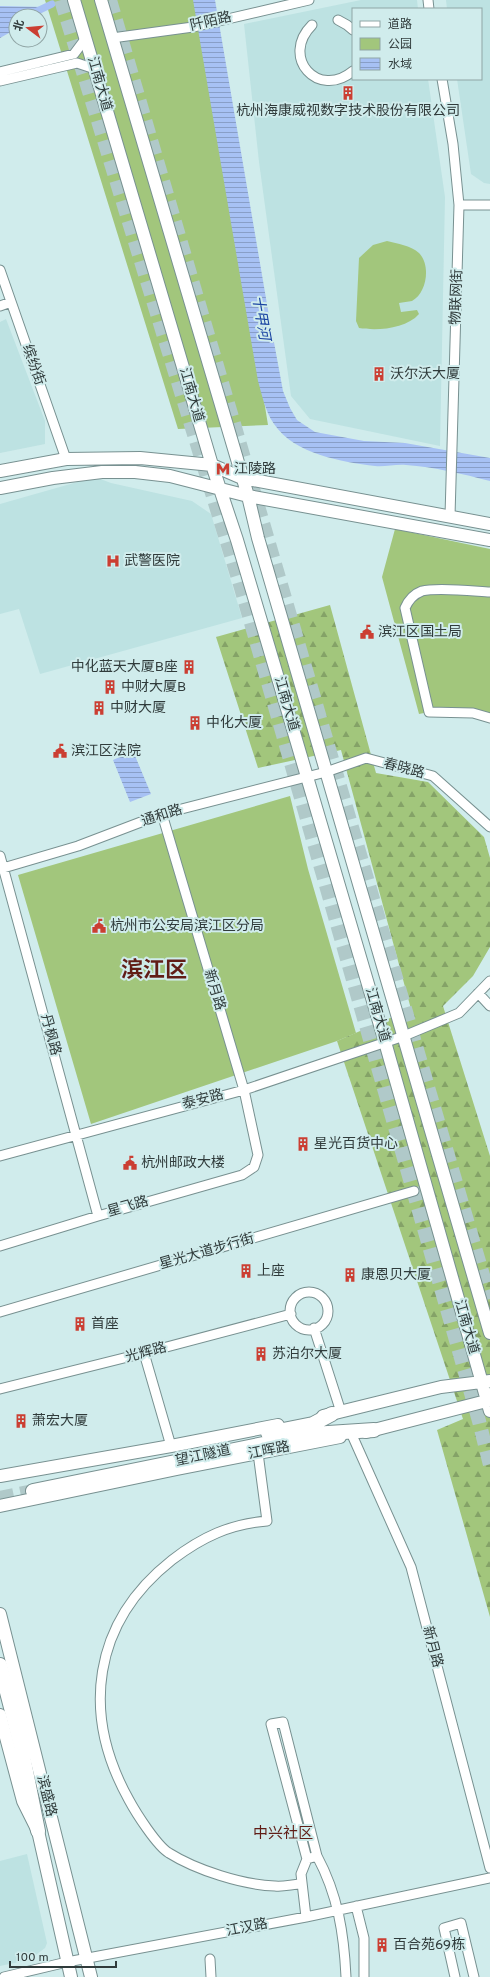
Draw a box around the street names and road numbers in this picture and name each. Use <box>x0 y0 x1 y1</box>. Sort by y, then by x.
street label: 阡陌路 <box>189 9 233 35</box>
street label: 江南大道 <box>83 55 115 113</box>
street label: 物联网街 <box>447 269 466 325</box>
street label: 缤纷街 <box>18 342 48 388</box>
street label: 江南大道 <box>175 366 207 424</box>
street label: 江南大道 <box>270 675 302 733</box>
street label: 春晓路 <box>382 755 426 783</box>
street label: 通和路 <box>139 801 185 831</box>
street label: 新月路 <box>200 967 228 1013</box>
street label: 江南大道 <box>361 986 393 1044</box>
street label: 丹枫路 <box>36 1013 64 1057</box>
street label: 泰安路 <box>181 1086 225 1114</box>
street label: 星飞路 <box>105 1193 151 1221</box>
street label: 星光大道步行街 <box>158 1230 256 1274</box>
street label: 江南大道 <box>450 1298 482 1356</box>
street label: 光辉路 <box>124 1339 168 1367</box>
street label: 江晖路 <box>247 1439 291 1463</box>
street label: 望江隧道 <box>174 1442 232 1470</box>
street label: 新月路 <box>418 1625 446 1669</box>
street label: 滨盛路 <box>33 1773 60 1818</box>
street label: 江汉路 <box>225 1916 269 1940</box>

